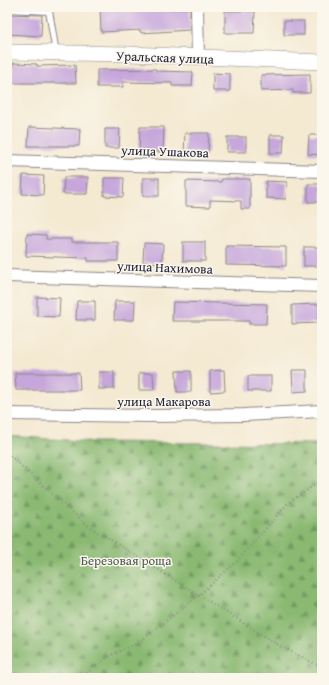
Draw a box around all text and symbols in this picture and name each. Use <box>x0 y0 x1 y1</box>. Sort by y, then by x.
street label: Уральская улица <box>116 46 215 69</box>
street label: улица Ушакова <box>120 140 210 163</box>
street label: улица Нахимова <box>116 256 214 279</box>
street label: улица Макарова <box>116 392 212 411</box>
park label: Березовая роща <box>81 551 172 570</box>

